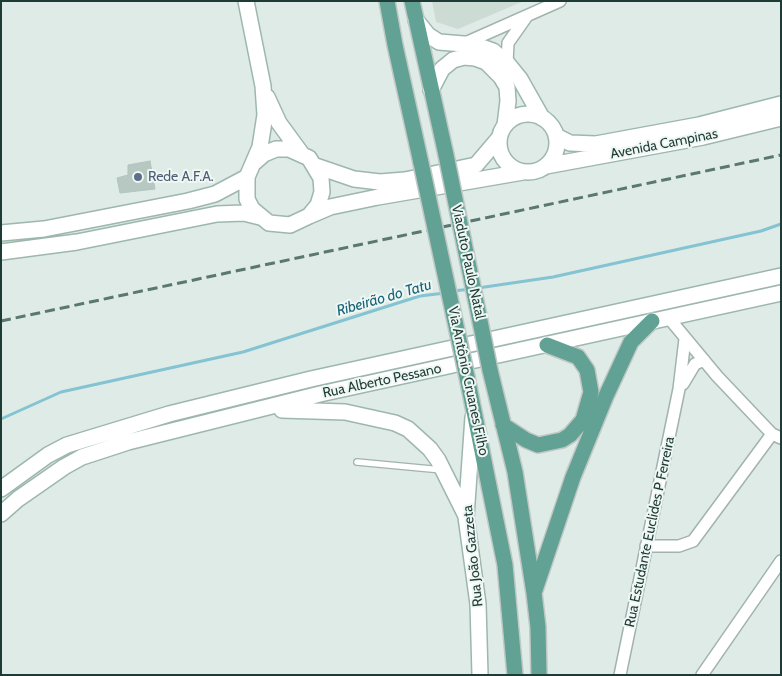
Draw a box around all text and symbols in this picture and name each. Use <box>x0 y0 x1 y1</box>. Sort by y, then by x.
street label: Avenida Campinas <box>609 125 719 163</box>
place label: Rede A.F.A. <box>148 169 214 185</box>
marker: Rede A.F.A. <box>132 171 144 183</box>
street label: Viaduto Paulo Natal <box>448 203 488 321</box>
water label: Ribeirão do Tatu <box>334 276 434 320</box>
street label: Via Antônio Cruanes Filho <box>444 305 492 457</box>
street label: Rua Alberto Pessano <box>321 360 443 402</box>
street label: Rua Estudante Euclides P Ferreira <box>622 435 678 629</box>
street label: Rua João Gazzeta <box>459 504 487 608</box>

